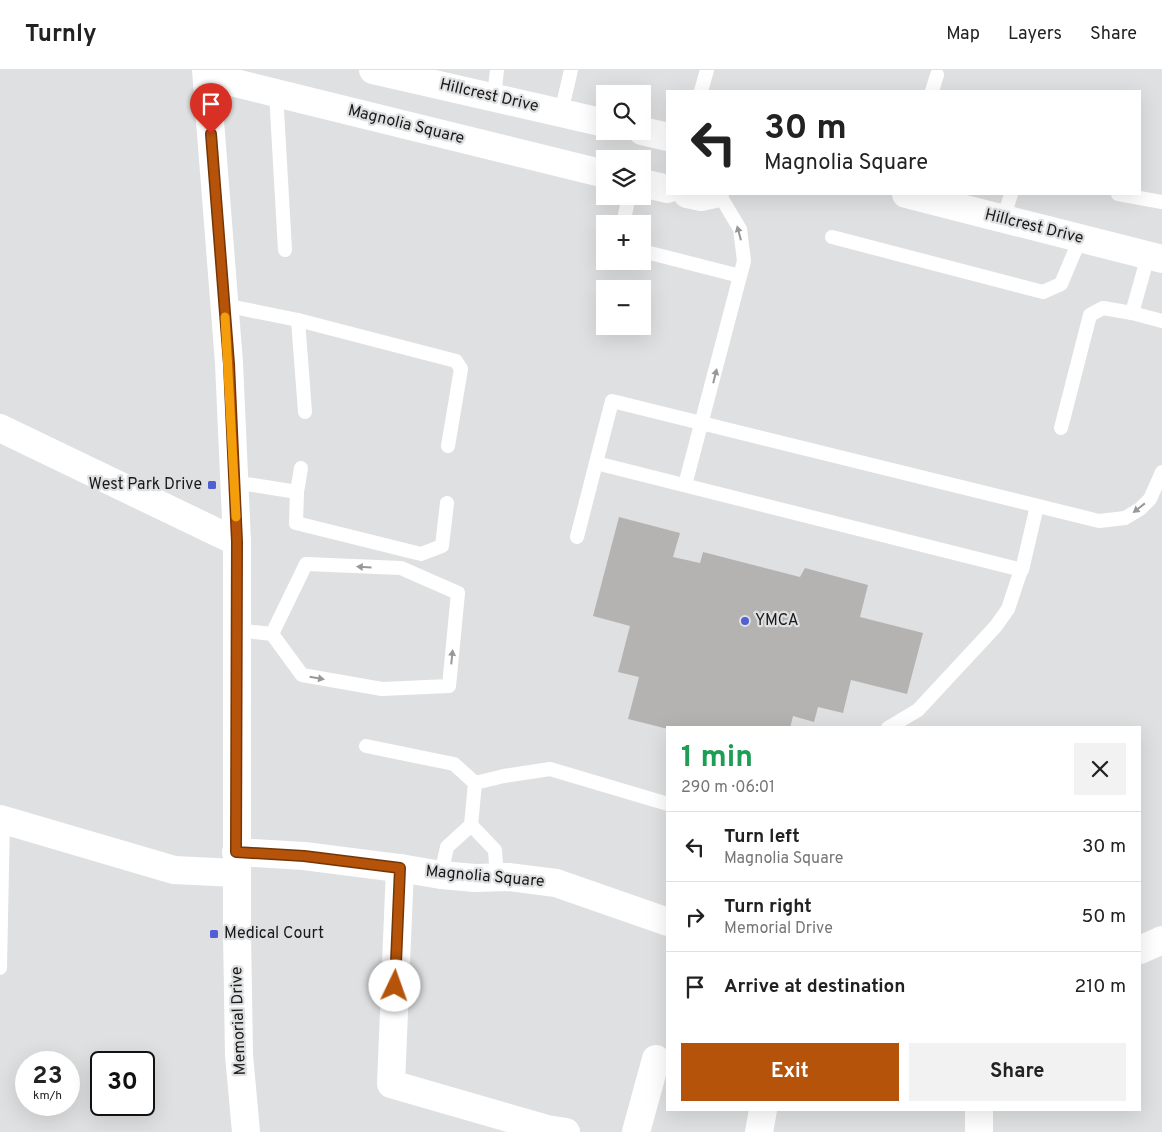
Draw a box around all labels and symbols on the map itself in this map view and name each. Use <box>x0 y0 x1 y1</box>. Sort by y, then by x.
street label: Hillcrest Drive <box>438 75 540 117</box>
pin <box>190 83 232 134</box>
street label: Magnolia Square <box>346 101 466 149</box>
street label: Hillcrest Drive <box>983 205 1085 249</box>
one-way arrow <box>735 225 743 240</box>
one-way arrow <box>711 368 719 383</box>
place label: West Park Drive <box>89 475 202 495</box>
marker: West Park Drive <box>206 479 218 491</box>
one-way arrow <box>1133 503 1146 514</box>
one-way arrow <box>356 562 372 570</box>
place label: YMCA <box>755 611 799 631</box>
marker: YMCA <box>739 615 751 627</box>
one-way arrow <box>448 648 456 664</box>
one-way arrow <box>309 674 325 682</box>
street label: Magnolia Square <box>425 862 545 892</box>
place label: Medical Court <box>224 924 324 944</box>
marker: Medical Court <box>208 928 220 940</box>
position arrow <box>368 959 420 1011</box>
street label: Memorial Drive <box>227 966 251 1076</box>
speed limit sign: 30 <box>90 1051 155 1116</box>

